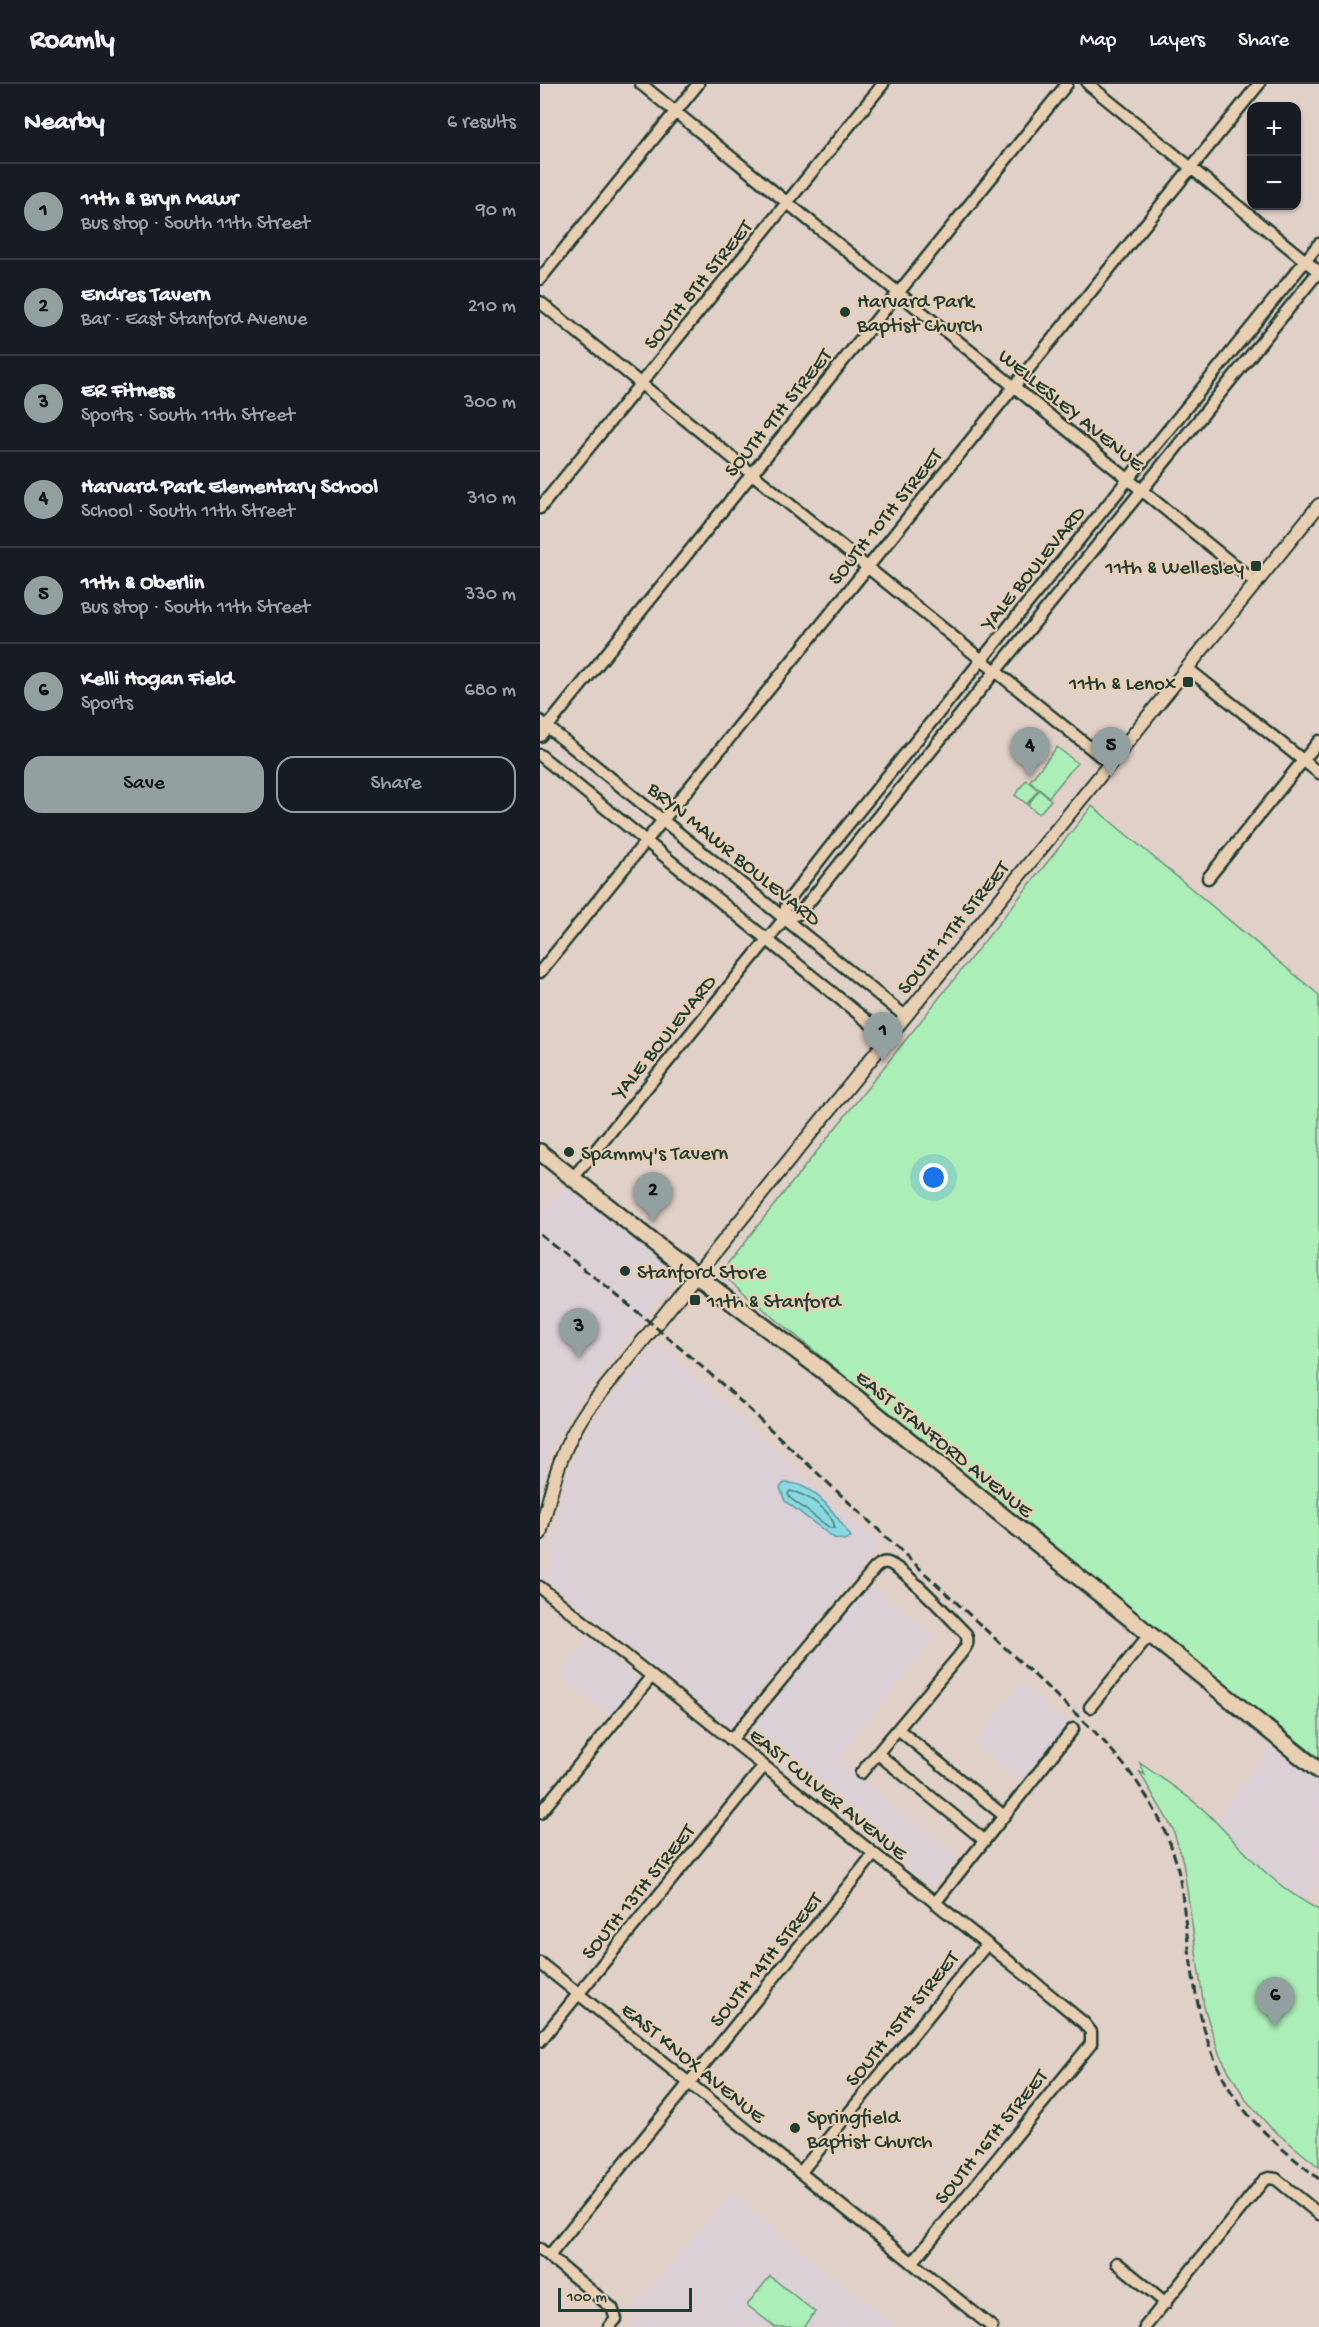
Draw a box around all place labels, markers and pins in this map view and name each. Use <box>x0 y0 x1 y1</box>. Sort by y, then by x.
place label: Harvard Park Baptist Church <box>856 291 983 340</box>
marker: Harvard Park Baptist Church <box>838 305 852 319</box>
place label: 11th & Wellesley <box>1104 557 1244 582</box>
marker: 11th & Wellesley <box>1249 559 1263 573</box>
place label: 11th & Lenox <box>1068 673 1176 698</box>
marker: 11th & Lenox <box>1181 675 1195 689</box>
pin: 4 <box>1010 728 1050 777</box>
pin: 5 <box>1092 728 1130 777</box>
pin: 1 <box>864 1012 902 1062</box>
place label: Spammy's Tavern <box>581 1143 728 1168</box>
marker: Spammy's Tavern <box>562 1145 576 1159</box>
pin: 2 <box>634 1172 672 1222</box>
place label: Stanford Store <box>637 1262 768 1287</box>
marker: Stanford Store <box>618 1264 632 1278</box>
place label: 11th & Stanford <box>706 1291 842 1316</box>
marker: 11th & Stanford <box>688 1293 702 1307</box>
pin: 3 <box>560 1308 598 1358</box>
pin: 6 <box>1256 1978 1294 2027</box>
place label: Springfield Baptist Church <box>806 2107 933 2156</box>
marker: Springfield Baptist Church <box>788 2121 802 2135</box>

